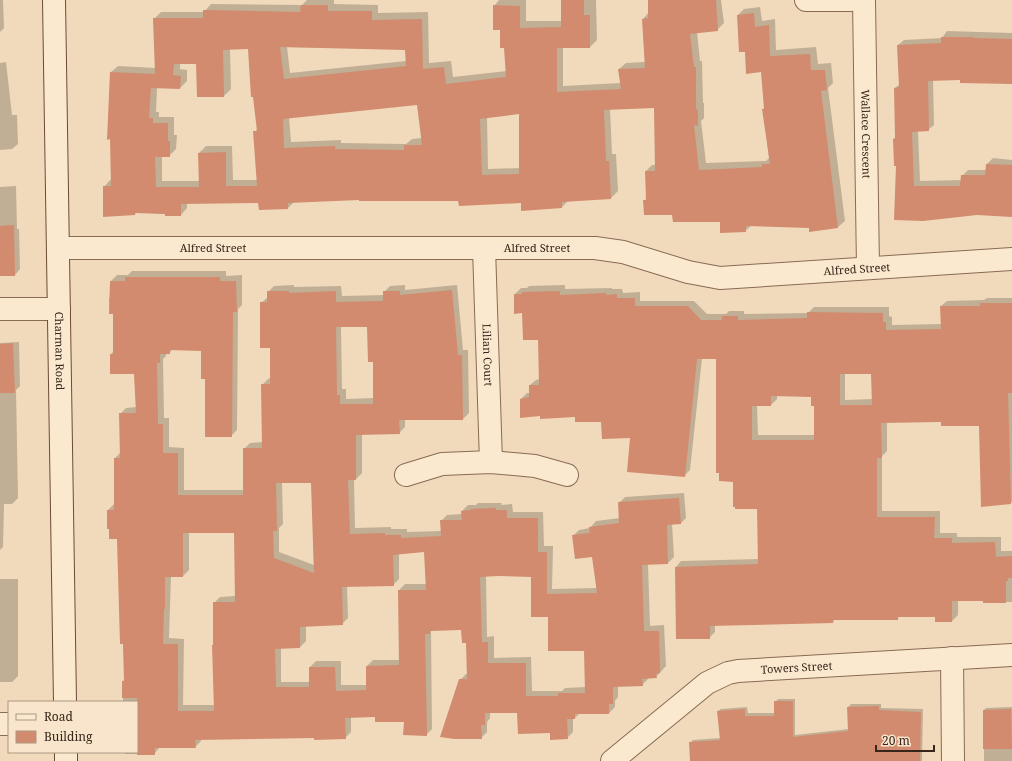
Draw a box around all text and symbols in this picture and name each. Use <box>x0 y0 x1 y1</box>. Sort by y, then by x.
street label: Wallace Crescent <box>858 89 875 179</box>
street label: Alfred Street <box>180 240 246 255</box>
street label: Alfred Street <box>504 240 570 255</box>
street label: Alfred Street <box>823 259 891 278</box>
street label: Charman Road <box>52 312 68 390</box>
street label: Lilian Court <box>479 323 497 387</box>
street label: Towers Street <box>760 657 833 677</box>
legend <box>8 701 138 753</box>
text: Road <box>44 708 74 725</box>
scale bar <box>876 727 934 753</box>
text: Building <box>44 728 93 745</box>
text: 20 m <box>882 732 910 749</box>

